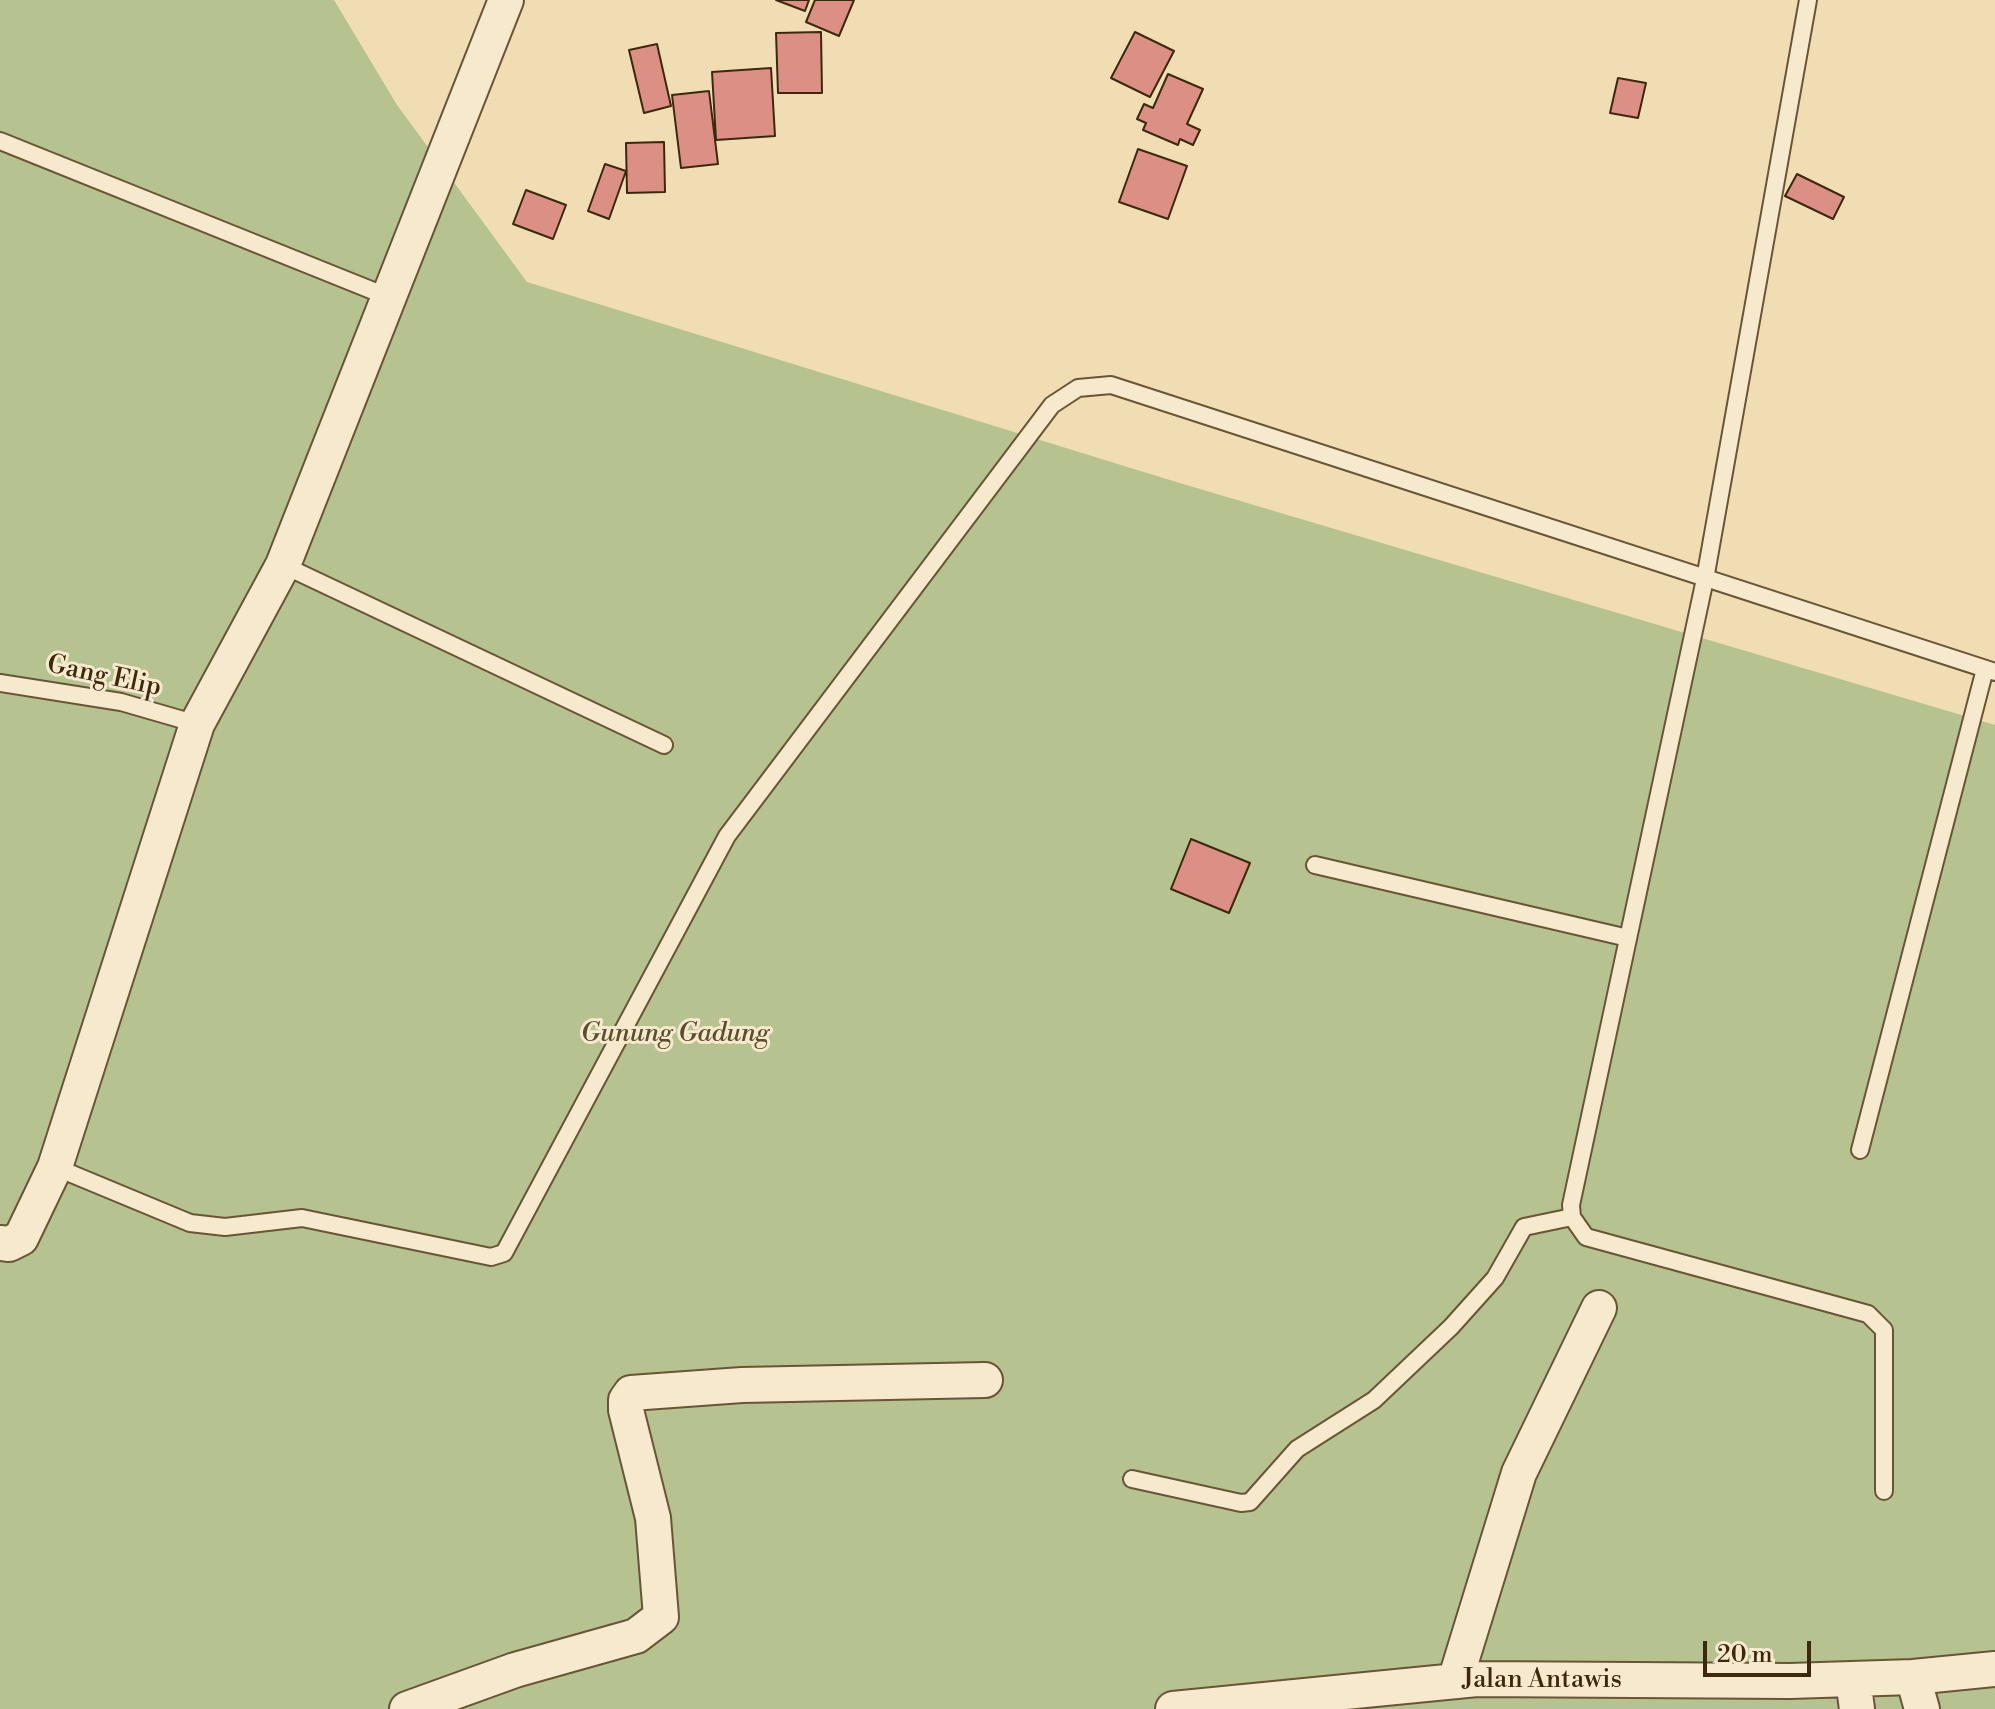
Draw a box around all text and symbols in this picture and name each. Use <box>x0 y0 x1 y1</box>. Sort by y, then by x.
street label: Gang Elip <box>44 650 164 704</box>
park label: Gunung Gadung <box>581 1019 769 1051</box>
scale bar <box>1707 1625 1815 1675</box>
text: 20 m <box>1717 1640 1773 1670</box>
street label: Jalan Antawis <box>1462 1665 1622 1697</box>

